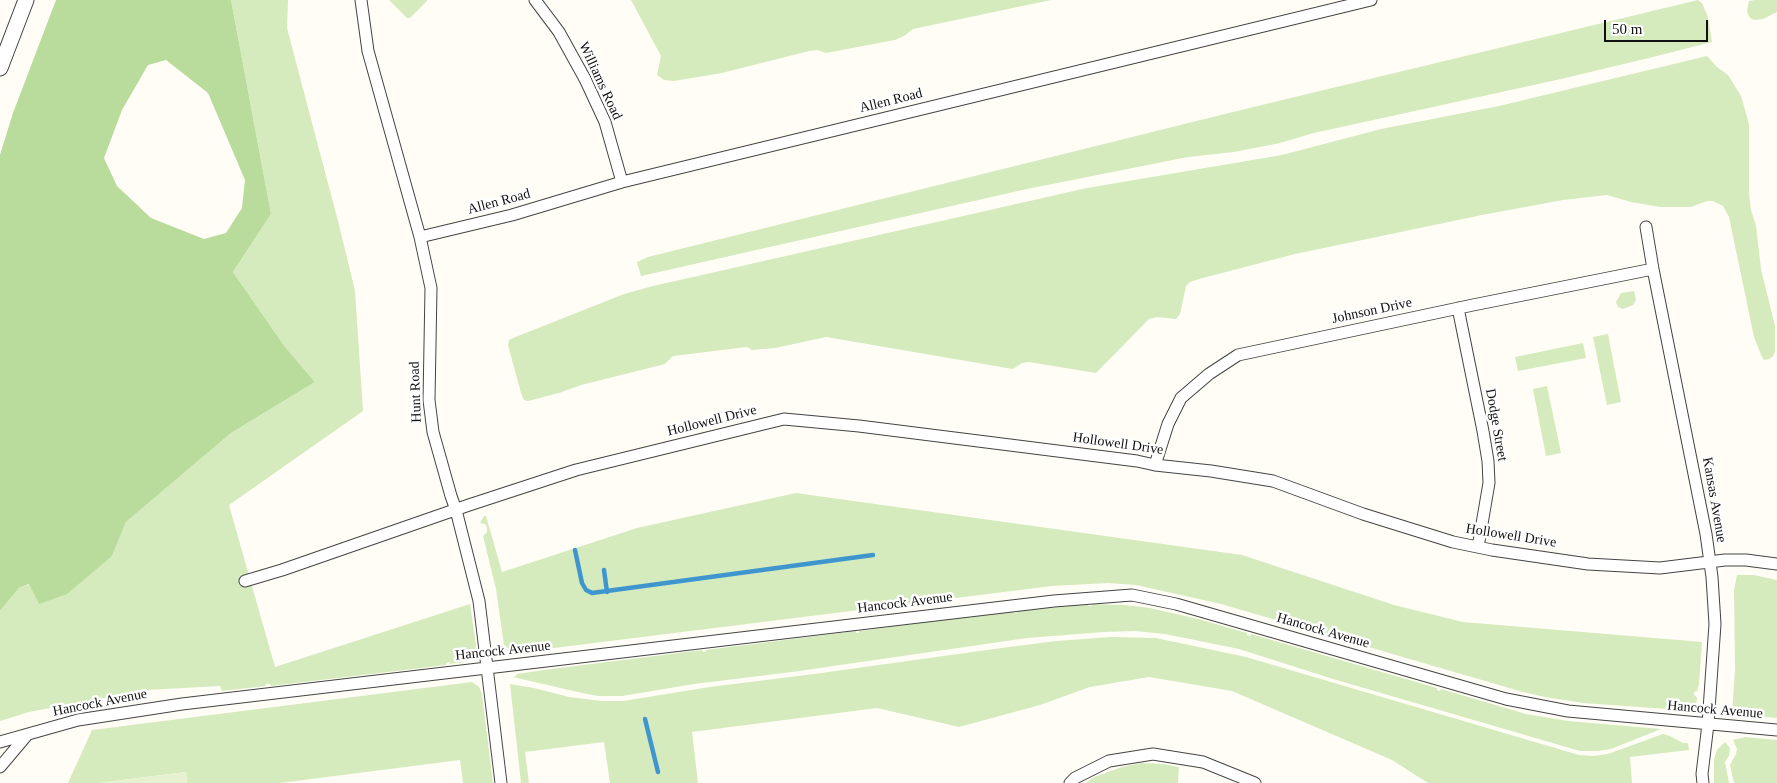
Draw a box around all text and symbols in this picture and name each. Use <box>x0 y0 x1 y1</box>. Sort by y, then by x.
scale bar <box>1607 10 1711 42</box>
text: 50 m <box>1612 21 1642 37</box>
street label: Williams Road <box>575 39 625 123</box>
street label: Allen Road <box>858 85 924 117</box>
street label: Allen Road <box>466 186 532 218</box>
street label: Johnson Drive <box>1331 294 1413 328</box>
street label: Hunt Road <box>407 361 425 423</box>
street label: Dodge Street <box>1481 387 1511 463</box>
street label: Hollowell Drive <box>666 402 758 440</box>
street label: Hollowell Drive <box>1072 429 1164 459</box>
street label: Kansas Avenue <box>1698 456 1730 544</box>
street label: Hollowell Drive <box>1465 521 1557 551</box>
street label: Hancock Avenue <box>856 589 954 617</box>
street label: Hancock Avenue <box>1275 610 1371 652</box>
street label: Hancock Avenue <box>455 638 551 664</box>
street label: Hancock Avenue <box>51 686 149 720</box>
street label: Hancock Avenue <box>1667 697 1763 723</box>

